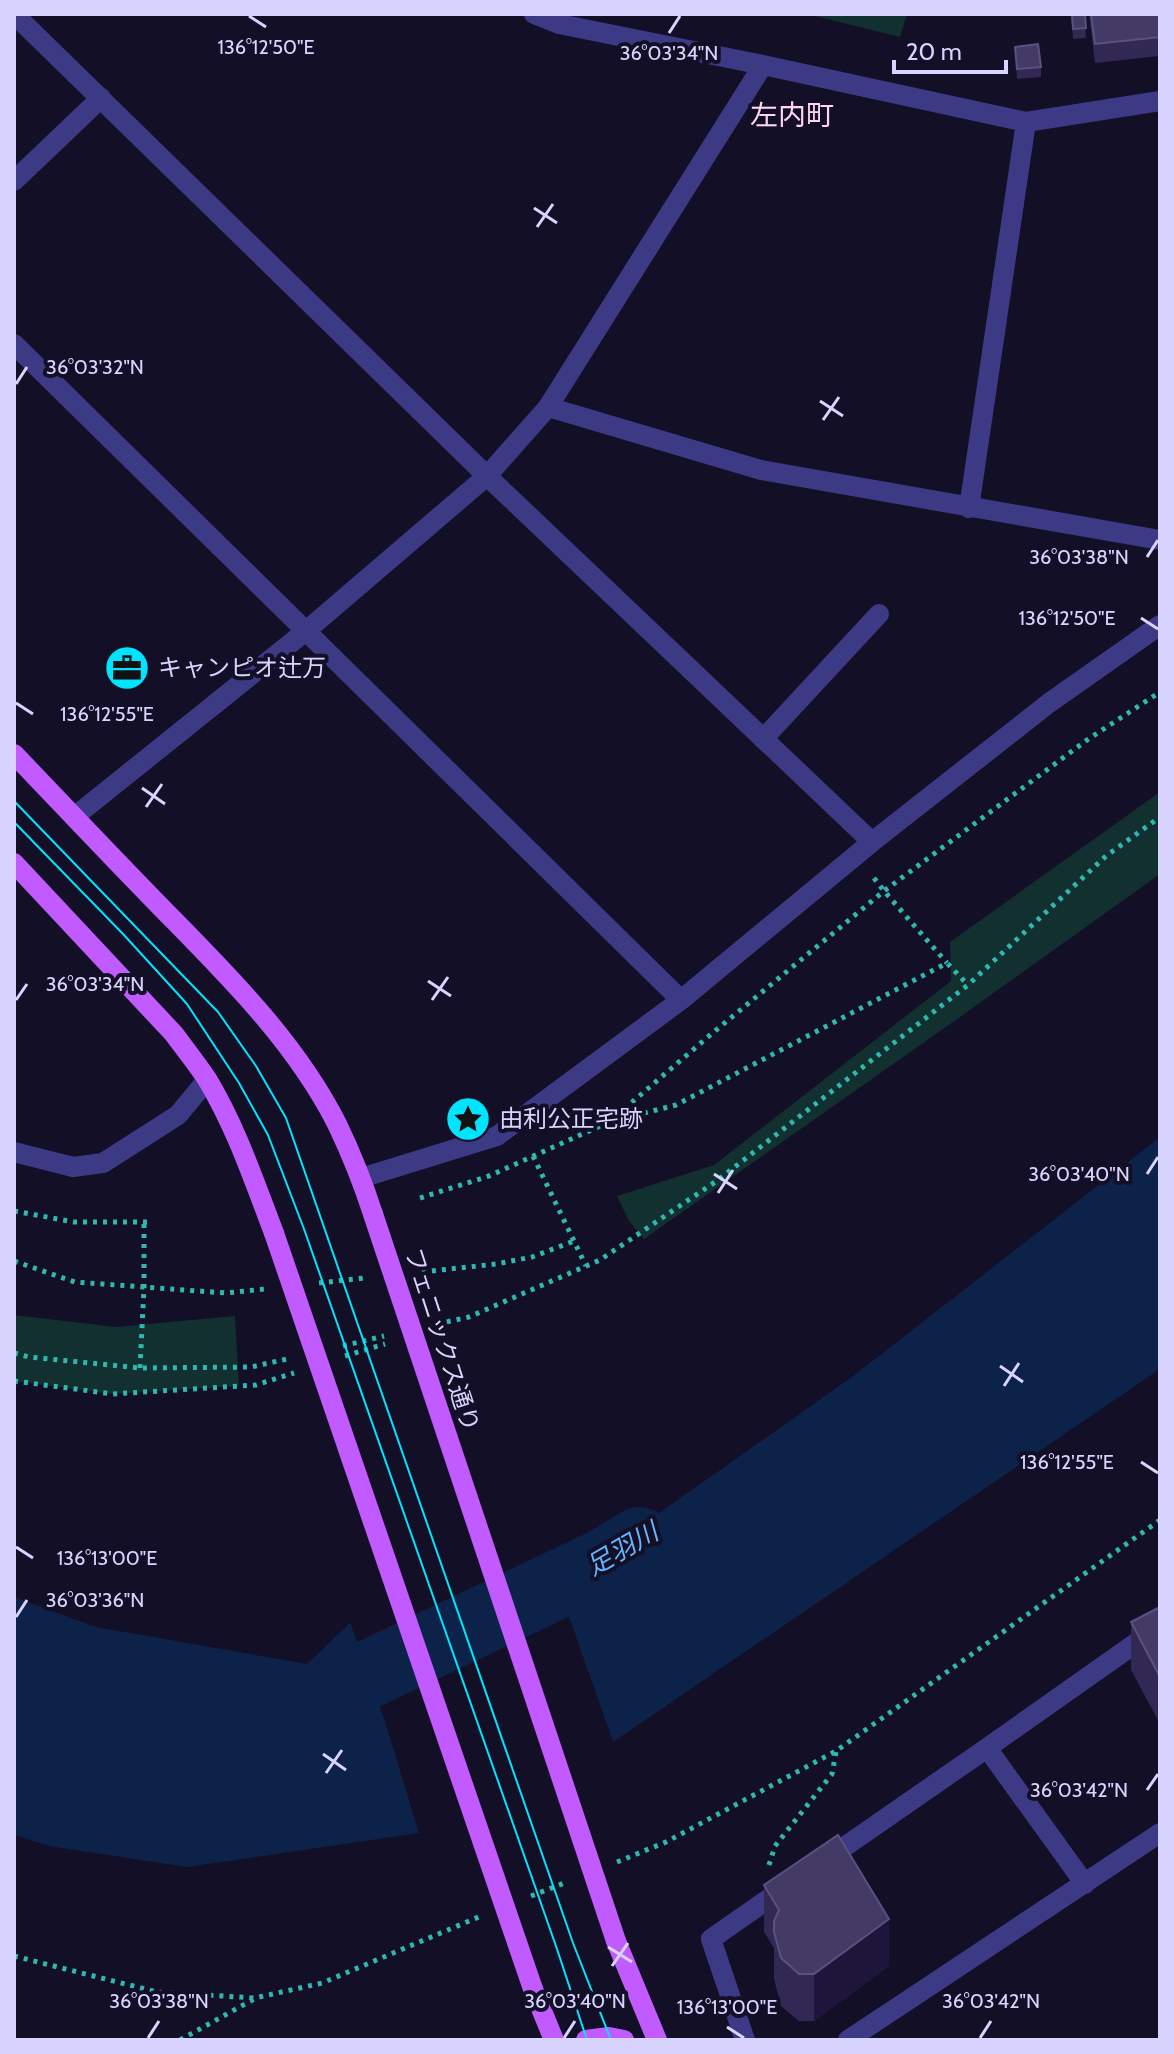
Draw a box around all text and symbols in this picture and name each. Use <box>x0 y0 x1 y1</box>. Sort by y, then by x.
scale bar <box>894 24 1006 74</box>
text: 136°12'50"E <box>217 35 315 59</box>
text: 20 m <box>906 37 962 66</box>
text: 36°03'34"N <box>620 41 718 65</box>
district label: 左内町 <box>750 98 834 132</box>
text: 36°03'32"N <box>46 355 144 379</box>
text: 36°03'38"N <box>1029 545 1129 569</box>
text: 136°12'50"E <box>1018 606 1116 630</box>
office icon: キャンピオ辻万 <box>103 644 151 692</box>
place label: キャンピオ辻万 <box>158 653 326 682</box>
text: 136°12'55"E <box>60 702 154 726</box>
text: 36°03'34"N <box>46 972 144 996</box>
place icon: 由利公正宅跡 <box>444 1095 492 1143</box>
place label: 由利公正宅跡 <box>499 1104 643 1133</box>
text: 36°03'40"N <box>1028 1162 1130 1186</box>
street label: フェニックス通り <box>399 1244 486 1435</box>
text: 136°12'55"E <box>1020 1450 1114 1474</box>
water label: 足羽川 <box>580 1514 666 1582</box>
text: 136°13'00"E <box>57 1546 157 1570</box>
text: 36°03'36"N <box>46 1588 144 1612</box>
text: 36°03'42"N <box>1030 1778 1128 1802</box>
text: 36°03'38"N <box>109 1989 209 2013</box>
text: 36°03'40"N <box>524 1989 626 2013</box>
text: 36°03'42"N <box>942 1989 1040 2013</box>
text: 136°13'00"E <box>677 1995 777 2019</box>

